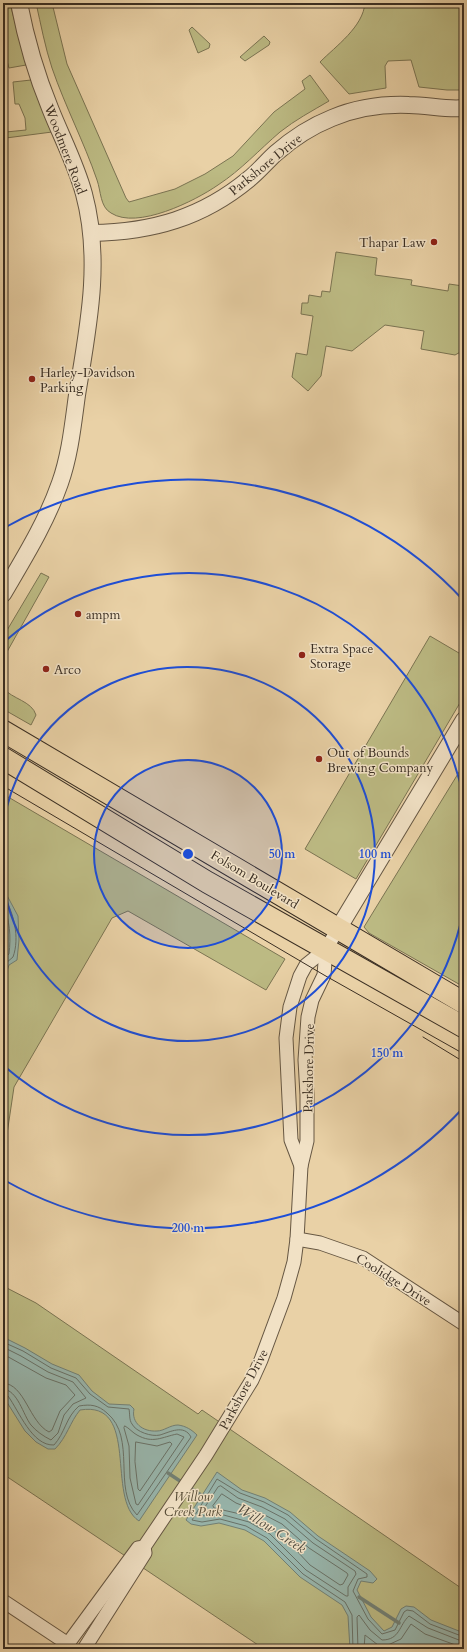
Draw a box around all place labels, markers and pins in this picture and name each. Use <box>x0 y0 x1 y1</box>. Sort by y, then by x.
place label: Thapar Law <box>359 234 427 252</box>
marker: Thapar Law <box>429 237 439 247</box>
place label: Harley-Davidson Parking <box>40 364 136 397</box>
marker: Harley-Davidson Parking <box>27 374 37 384</box>
place label: ampm <box>86 606 121 624</box>
marker: ampm <box>73 609 83 619</box>
place label: Extra Space Storage <box>310 640 373 673</box>
marker: Extra Space Storage <box>297 650 307 660</box>
place label: Arco <box>54 661 81 679</box>
marker: Arco <box>41 664 51 674</box>
place label: Out of Bounds Brewing Company <box>327 744 434 777</box>
marker: Out of Bounds Brewing Company <box>314 754 324 764</box>
centre of rings <box>181 847 195 861</box>

